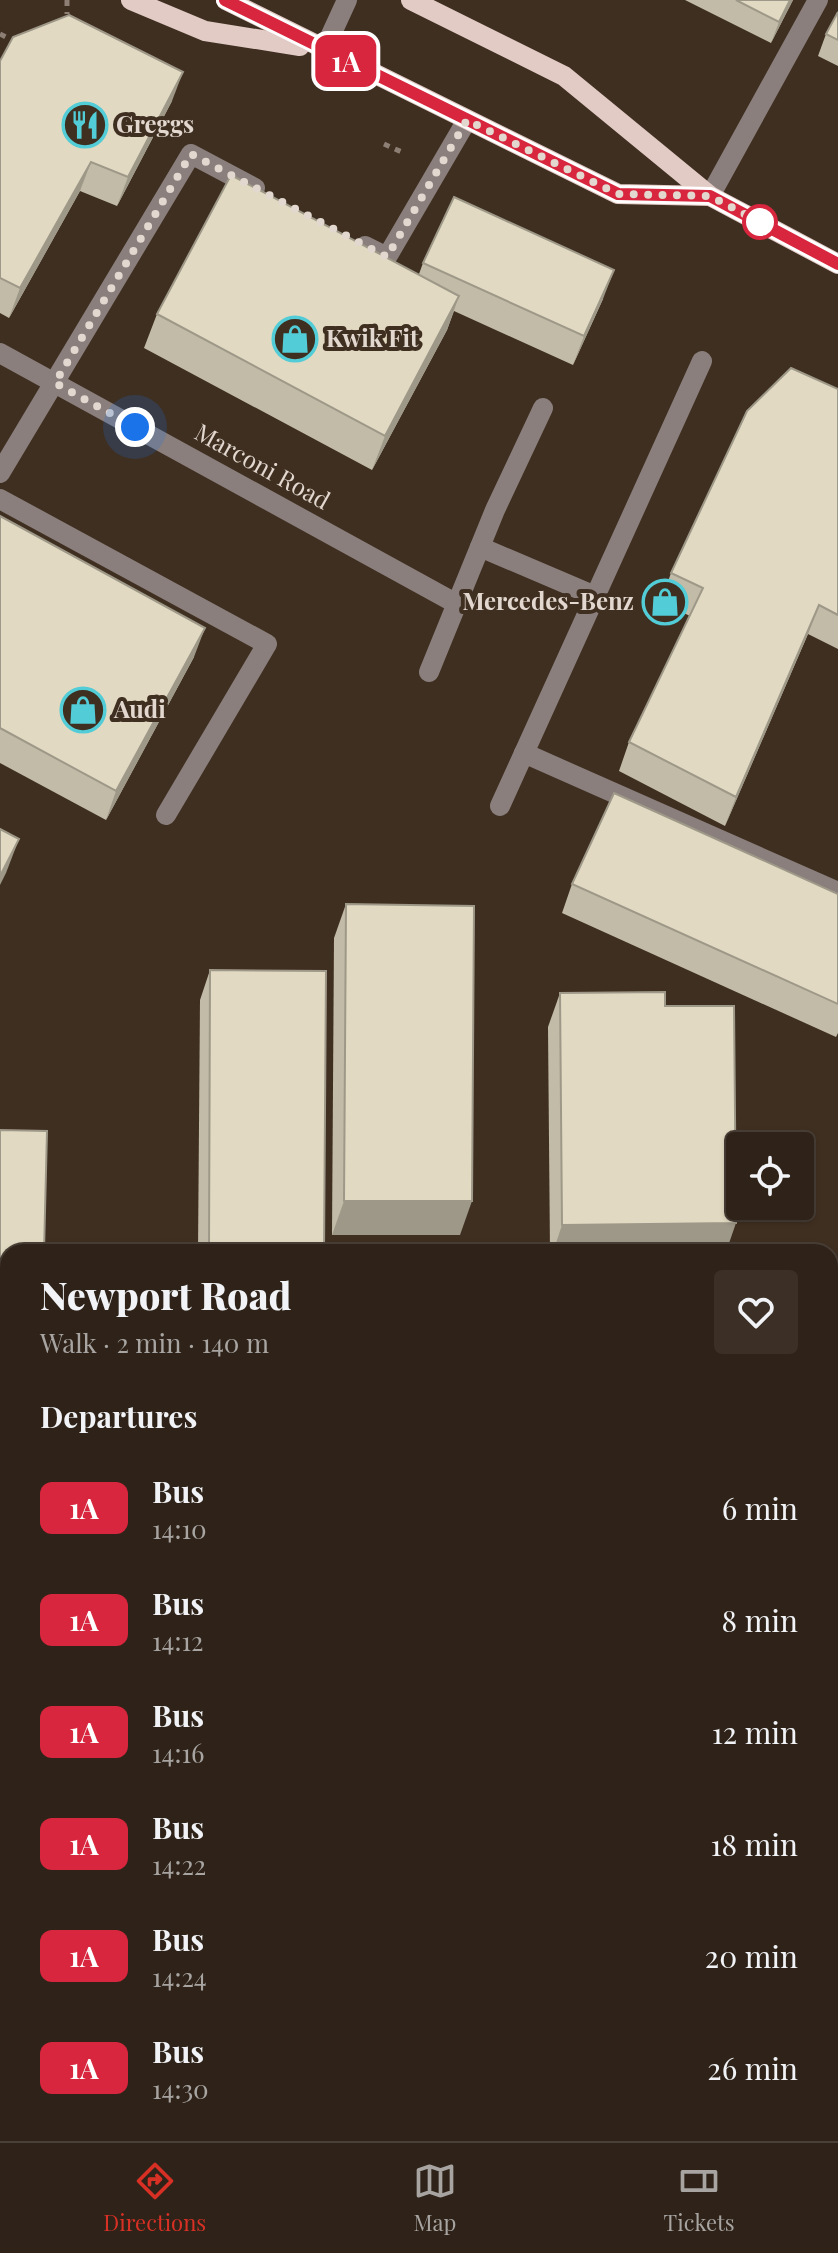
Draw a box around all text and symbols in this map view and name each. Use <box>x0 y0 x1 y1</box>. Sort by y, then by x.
line badge: 1A <box>310 35 382 87</box>
text: 1A <box>331 42 361 79</box>
restaurant icon: Greggs <box>61 101 109 149</box>
place label: Greggs <box>116 107 194 139</box>
unlabelled marker <box>743 205 777 239</box>
shop icon: Kwik Fit <box>271 315 319 363</box>
place label: Kwik Fit <box>326 321 419 353</box>
your location <box>115 407 155 447</box>
street label: Marconi Road <box>190 415 336 516</box>
shop icon: Mercedes-Benz <box>641 578 689 626</box>
place label: Mercedes-Benz <box>462 584 634 616</box>
shop icon: Audi <box>59 686 107 734</box>
place label: Audi <box>113 692 166 724</box>
map controls <box>726 1132 814 1220</box>
button: locate <box>726 1132 814 1220</box>
text: Newport Road <box>40 1269 292 1320</box>
button: heart <box>714 1270 798 1354</box>
text: Walk · 2 min · 140 m <box>40 1325 269 1360</box>
text: Departures <box>40 1396 197 1436</box>
text: Bus <box>152 1471 204 1511</box>
text: 6 min <box>722 1488 798 1528</box>
text: 1A <box>69 1489 99 1526</box>
text: 14:10 <box>152 1511 207 1546</box>
text: Bus <box>152 1583 204 1623</box>
text: 8 min <box>722 1600 798 1640</box>
text: 1A <box>69 1601 99 1638</box>
text: 14:12 <box>152 1623 203 1658</box>
text: Bus <box>152 1695 204 1735</box>
text: 12 min <box>712 1712 798 1752</box>
text: 1A <box>69 1713 99 1750</box>
text: 14:16 <box>152 1735 204 1770</box>
text: Bus <box>152 1807 204 1847</box>
text: 18 min <box>710 1824 798 1864</box>
text: 1A <box>69 1825 99 1862</box>
text: 14:22 <box>152 1847 206 1882</box>
text: Bus <box>152 1919 204 1959</box>
text: 20 min <box>705 1936 798 1976</box>
text: 1A <box>69 1937 99 1974</box>
text: 14:24 <box>152 1959 207 1994</box>
text: Bus <box>152 2031 204 2071</box>
text: 26 min <box>707 2048 798 2088</box>
text: 1A <box>69 2049 99 2086</box>
text: 14:30 <box>152 2071 209 2106</box>
tab: Directions <box>103 2159 206 2237</box>
tab: Map <box>413 2159 457 2237</box>
tab: Tickets <box>664 2159 735 2237</box>

